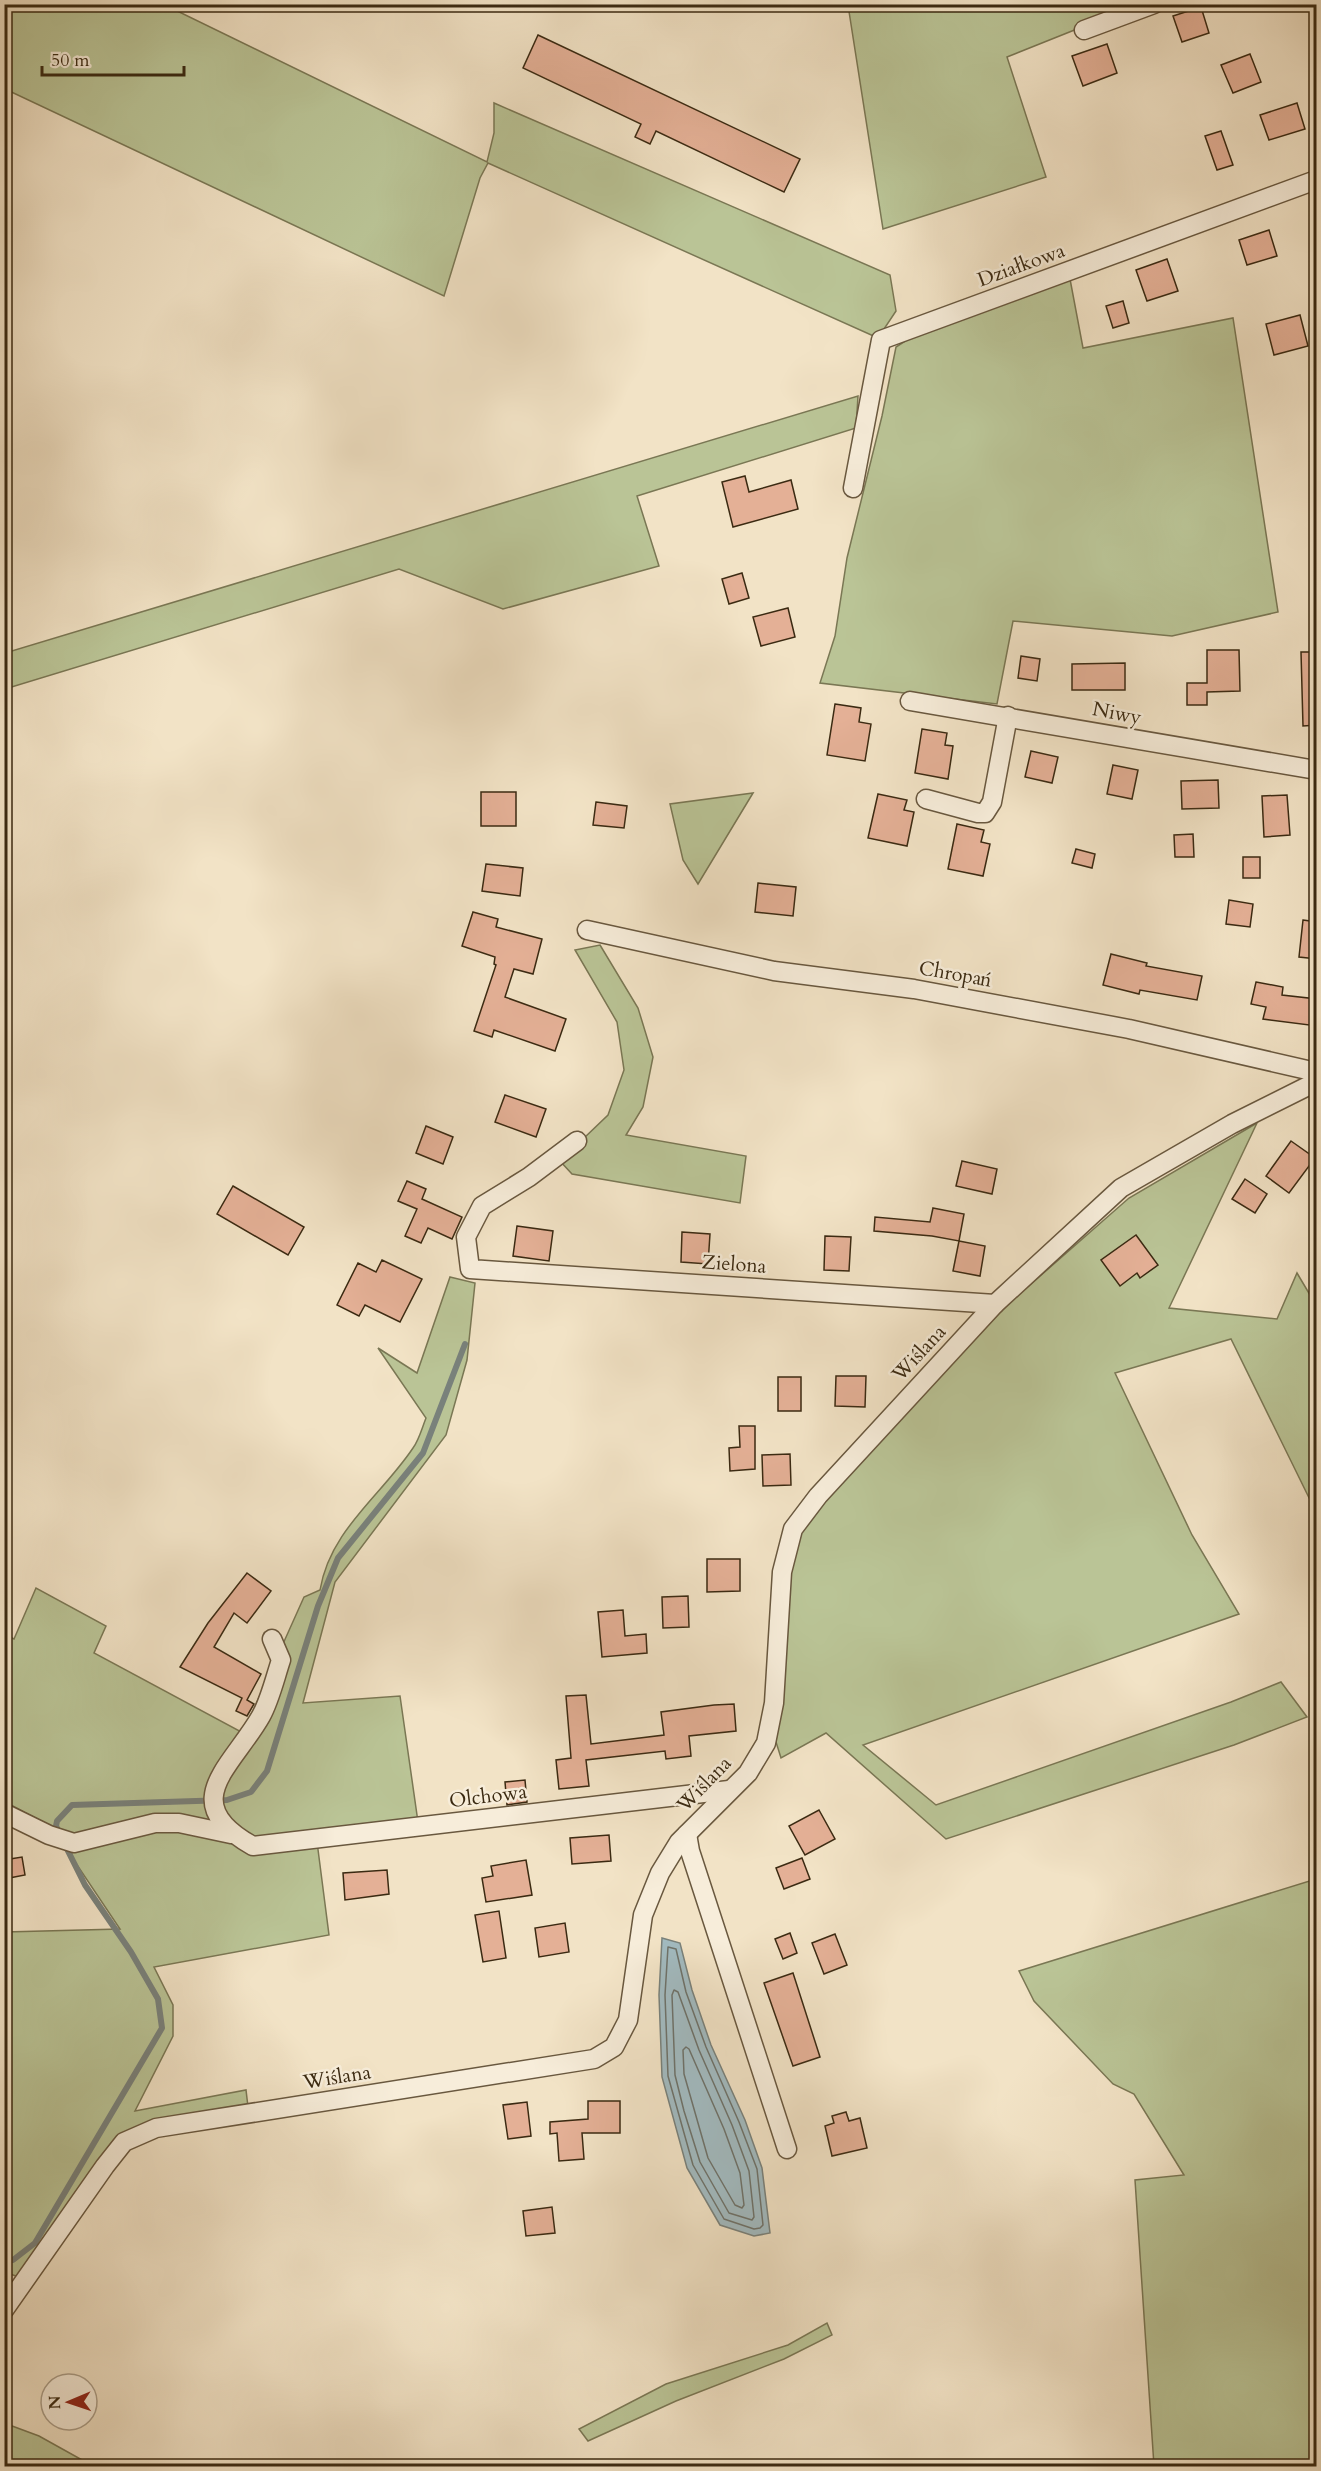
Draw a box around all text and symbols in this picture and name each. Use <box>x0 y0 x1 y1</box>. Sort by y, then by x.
scale bar <box>42 39 184 77</box>
text: 50 m <box>51 48 90 73</box>
street label: Działkowa <box>974 237 1069 293</box>
street label: Niwy <box>1090 695 1144 731</box>
street label: Chropań <box>917 954 995 994</box>
street label: Zielona <box>701 1248 768 1280</box>
street label: Wiślana <box>885 1319 952 1388</box>
street label: Wiślana <box>670 1750 738 1819</box>
street label: Olchowa <box>448 1778 529 1814</box>
street label: Wiślana <box>300 2058 373 2096</box>
north arrow <box>39 2372 99 2432</box>
text: N <box>44 2395 66 2410</box>

